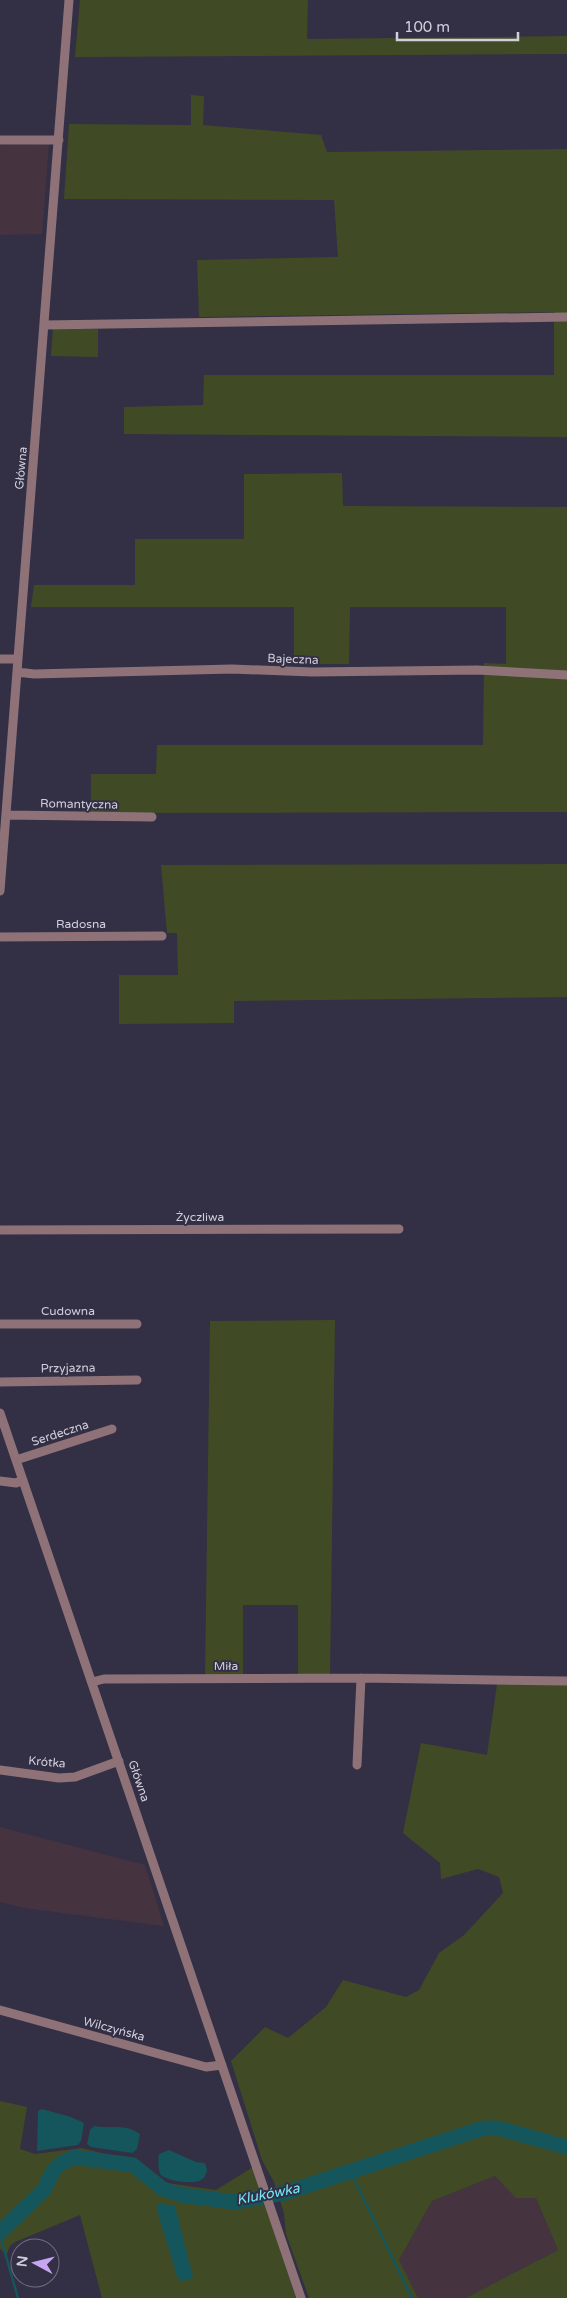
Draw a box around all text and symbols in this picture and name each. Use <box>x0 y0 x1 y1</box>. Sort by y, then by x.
scale bar <box>397 10 518 42</box>
text: 100 m <box>404 18 450 36</box>
street label: Główna <box>12 446 30 490</box>
street label: Bajeczna <box>267 651 319 667</box>
street label: Romantyczna <box>40 796 118 812</box>
street label: Radosna <box>56 917 106 931</box>
street label: Życzliwa <box>176 1210 224 1224</box>
street label: Cudowna <box>41 1304 95 1318</box>
street label: Przyjazna <box>40 1361 96 1375</box>
street label: Serdeczna <box>30 1417 90 1449</box>
street label: Miła <box>214 1659 238 1673</box>
street label: Krótka <box>28 1753 66 1771</box>
street label: Główna <box>125 1758 153 1804</box>
street label: Wilczyńska <box>82 2014 146 2044</box>
water label: Klukówka <box>235 2179 302 2208</box>
north arrow <box>10 2238 60 2288</box>
text: N <box>13 2255 32 2268</box>

